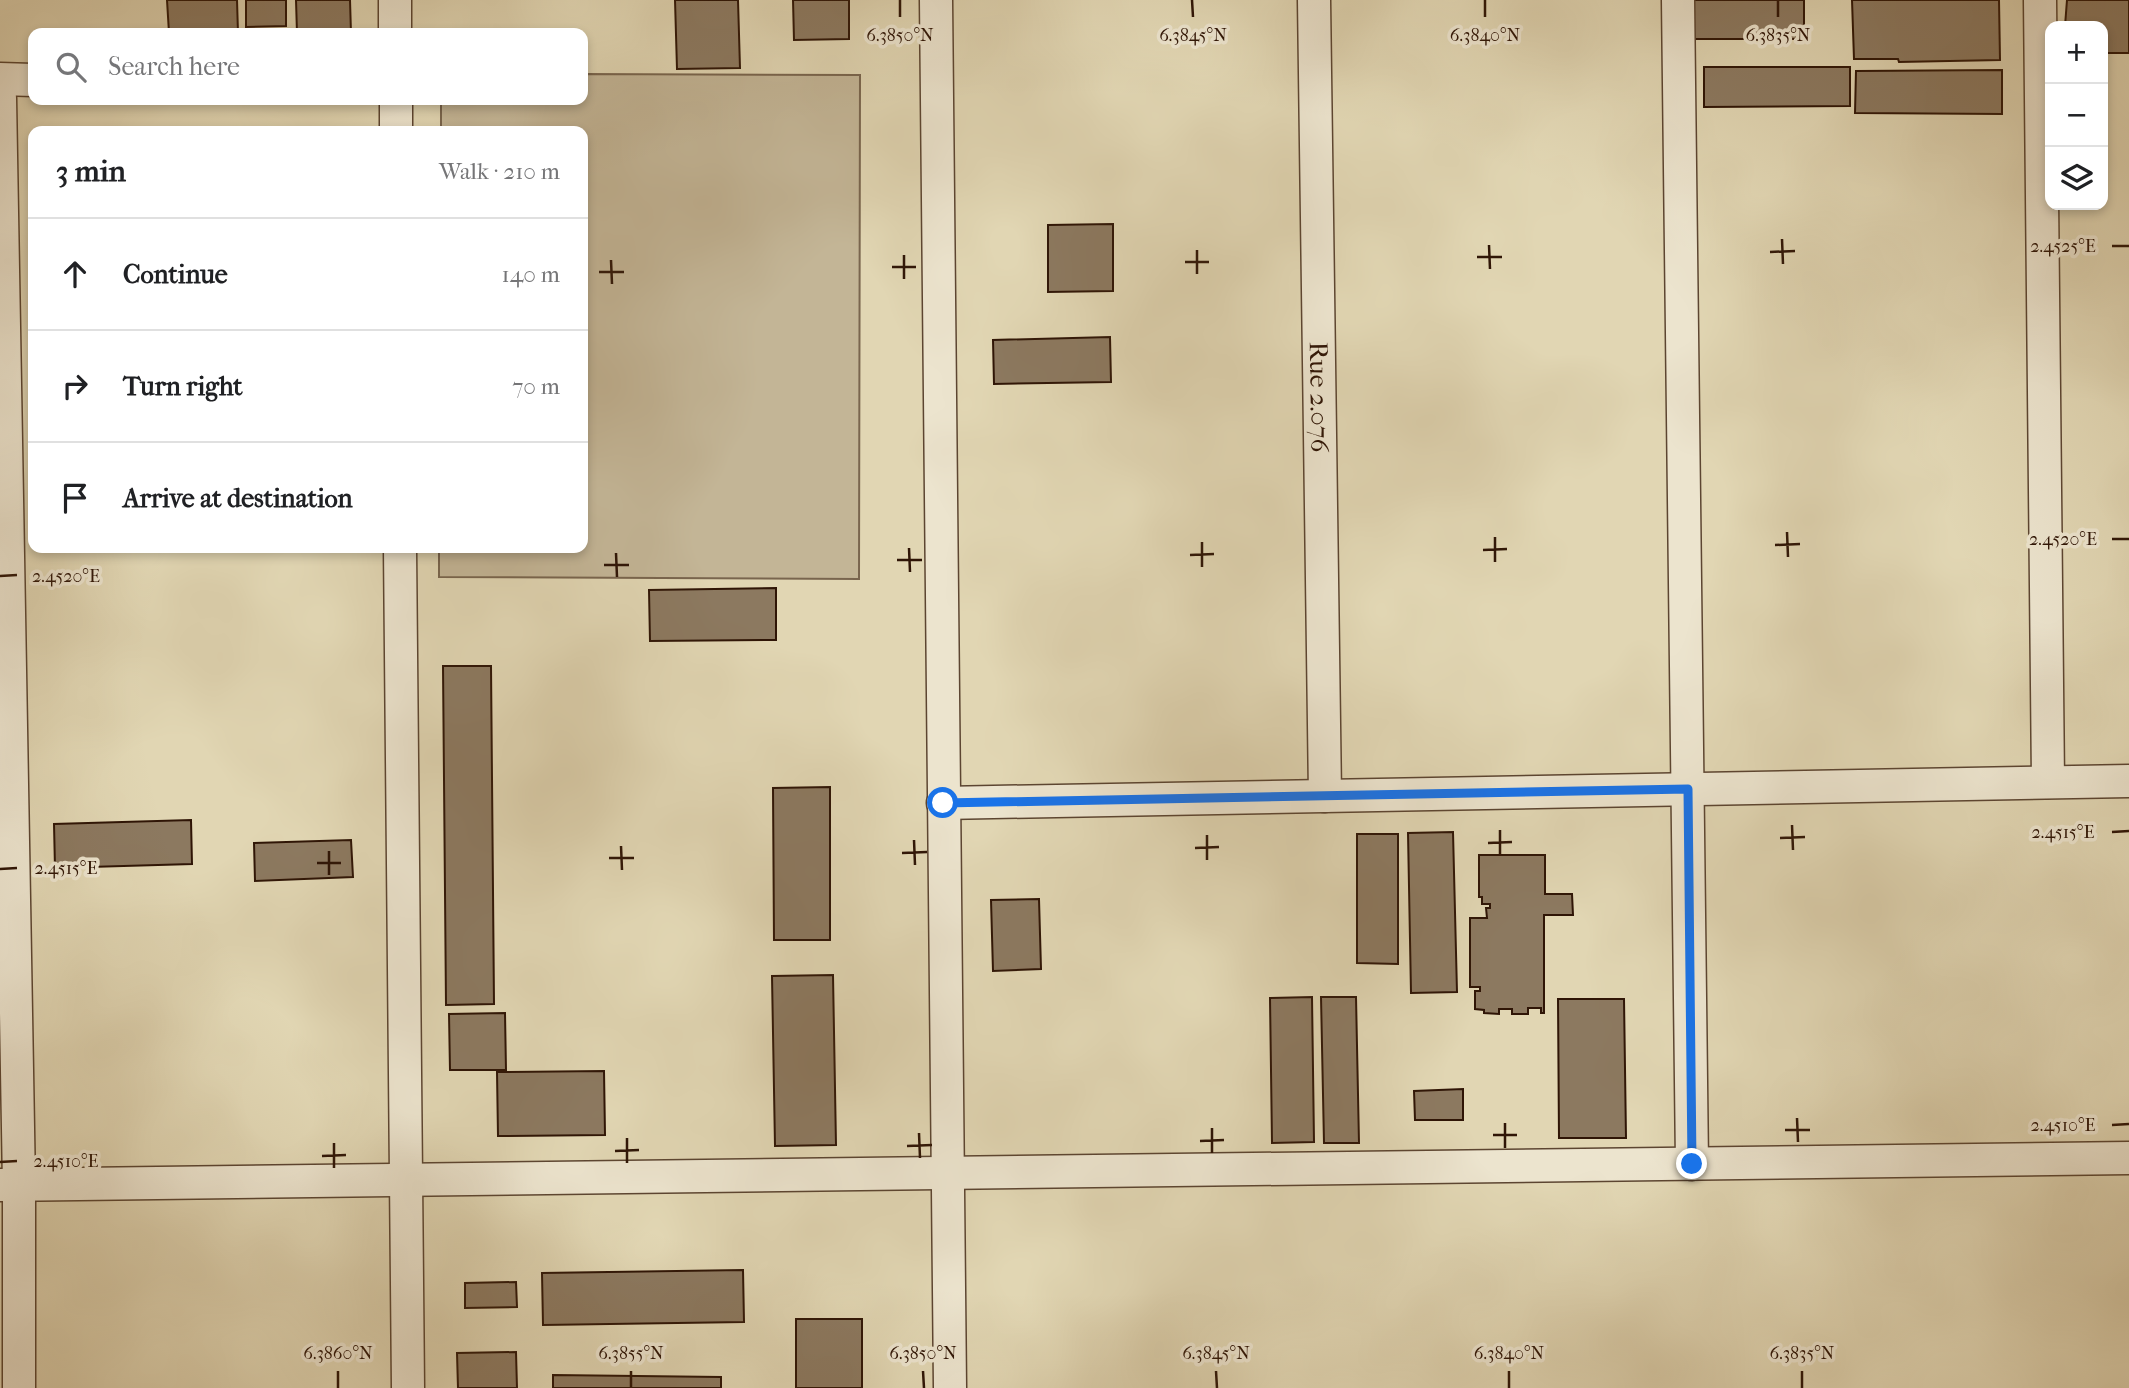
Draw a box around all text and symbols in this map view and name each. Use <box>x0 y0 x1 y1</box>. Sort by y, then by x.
map controls <box>2045 21 2108 210</box>
button: + <box>2045 21 2108 84</box>
text: 6.3850°N <box>866 25 934 46</box>
text: 6.3845°N <box>1159 25 1227 46</box>
text: 6.3840°N <box>1450 25 1521 46</box>
text: 6.3835°N <box>1745 25 1811 46</box>
search box <box>28 28 588 105</box>
icon: search <box>52 48 90 86</box>
text: Search here <box>108 51 240 82</box>
button: − <box>2045 84 2108 147</box>
button: layers <box>2045 147 2108 210</box>
text: 3 min <box>56 154 126 189</box>
text: Walk · 210 m <box>439 158 560 185</box>
text: 2.4525°E <box>2030 236 2096 257</box>
icon: ahead <box>56 255 94 293</box>
text: Continue <box>123 259 228 290</box>
text: 140 m <box>501 261 560 288</box>
street label: Rue 2.076 <box>1303 341 1336 454</box>
icon: right <box>56 367 94 405</box>
text: Turn right <box>123 371 243 402</box>
text: 70 m <box>512 373 560 400</box>
icon: arrive <box>56 479 94 517</box>
text: Arrive at destination <box>123 483 353 514</box>
text: 2.4520°E <box>2029 529 2097 550</box>
text: 2.4520°E <box>32 566 100 587</box>
route start <box>927 787 958 818</box>
text: 2.4515°E <box>2032 822 2094 843</box>
text: 2.4515°E <box>35 858 97 879</box>
text: 2.4510°E <box>2031 1115 2095 1136</box>
route end <box>1676 1148 1707 1179</box>
text: 2.4510°E <box>34 1151 98 1172</box>
text: 6.3860°N <box>303 1343 373 1364</box>
text: 6.3855°N <box>598 1343 664 1364</box>
text: 6.3850°N <box>889 1343 957 1364</box>
text: 6.3845°N <box>1182 1343 1250 1364</box>
text: 6.3840°N <box>1474 1343 1545 1364</box>
text: 6.3835°N <box>1769 1343 1835 1364</box>

